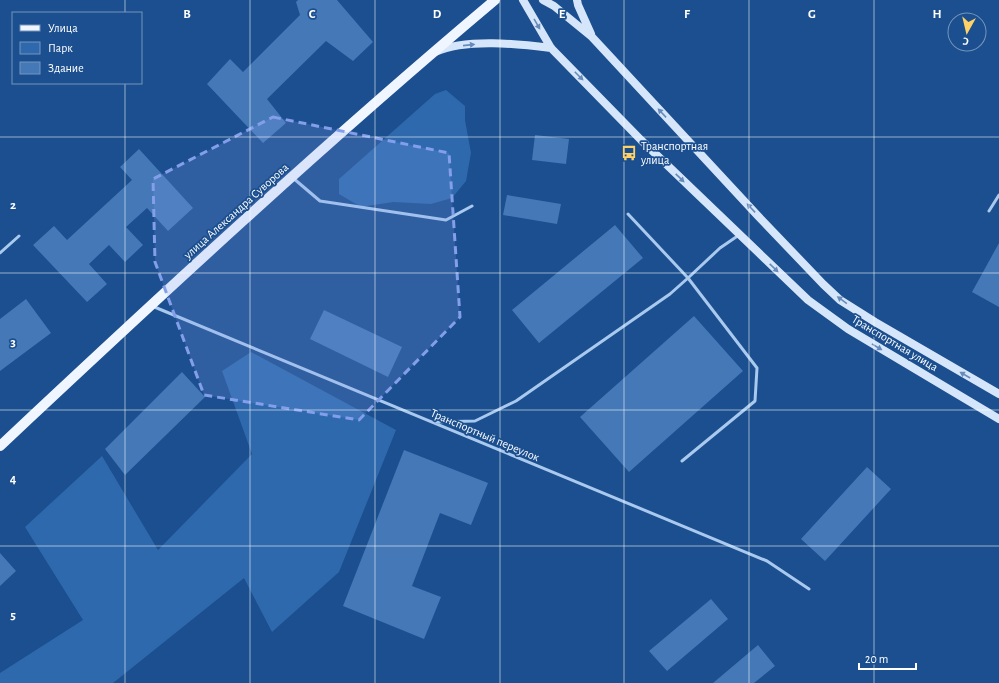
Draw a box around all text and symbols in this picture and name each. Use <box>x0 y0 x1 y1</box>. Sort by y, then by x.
text: B <box>183 8 191 21</box>
text: C <box>309 8 316 21</box>
text: D <box>433 8 442 21</box>
text: E <box>559 8 566 21</box>
text: F <box>684 8 691 21</box>
text: G <box>808 8 816 21</box>
text: H <box>932 8 942 21</box>
legend <box>12 12 142 84</box>
north arrow <box>947 12 987 52</box>
one-way arrow <box>534 18 541 30</box>
text: Улица <box>48 22 78 34</box>
text: С <box>962 36 969 47</box>
text: Парк <box>48 42 73 54</box>
one-way arrow <box>463 42 475 49</box>
text: Здание <box>48 62 84 74</box>
one-way arrow <box>574 71 584 81</box>
one-way arrow <box>658 108 667 118</box>
place label: Транспортная улица <box>640 140 708 167</box>
bus stop icon: Транспортная улица <box>620 144 638 162</box>
street label: улица Александра Суворова <box>181 161 292 262</box>
one-way arrow <box>675 173 685 183</box>
text: 2 <box>10 199 16 212</box>
one-way arrow <box>746 203 756 213</box>
one-way arrow <box>769 263 779 273</box>
one-way arrow <box>837 296 848 305</box>
street label: Транспортная улица <box>849 313 940 374</box>
text: 3 <box>10 336 16 349</box>
one-way arrow <box>872 343 882 351</box>
one-way arrow <box>959 371 971 378</box>
street label: Транспортный переулок <box>429 407 542 464</box>
text: 4 <box>10 473 17 486</box>
text: 5 <box>10 609 16 622</box>
scale bar <box>859 645 916 671</box>
text: 20 m <box>865 653 888 665</box>

